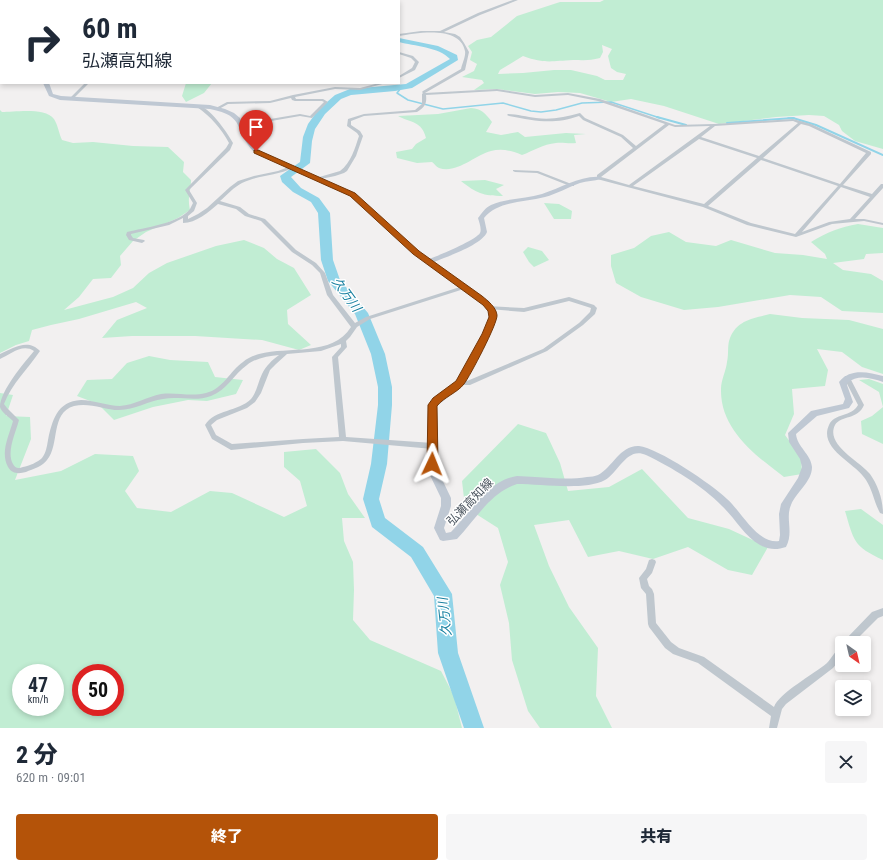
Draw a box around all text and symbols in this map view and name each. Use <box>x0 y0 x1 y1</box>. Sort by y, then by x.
text: 60 m <box>82 12 138 45</box>
icon: right <box>16 16 68 68</box>
text: 弘瀬高知線 <box>82 50 172 71</box>
pin <box>239 110 273 151</box>
icon: arrive <box>245 116 267 138</box>
water label: 久万川 <box>329 274 365 316</box>
position arrow <box>411 443 453 485</box>
street label: 弘瀬高知線 <box>444 476 496 528</box>
water label: 久万川 <box>435 595 454 637</box>
north arrow <box>835 636 871 672</box>
map controls <box>835 636 871 716</box>
speed limit sign: 50 <box>72 664 124 716</box>
text: 47 <box>28 673 48 697</box>
button: layers <box>835 680 871 716</box>
text: km/h <box>28 694 48 705</box>
text: 2 分 <box>16 741 58 769</box>
button: close <box>825 741 867 783</box>
text: 620 m · 09:01 <box>16 770 86 785</box>
button: 終了 <box>16 814 438 860</box>
button: 共有 <box>446 814 867 860</box>

